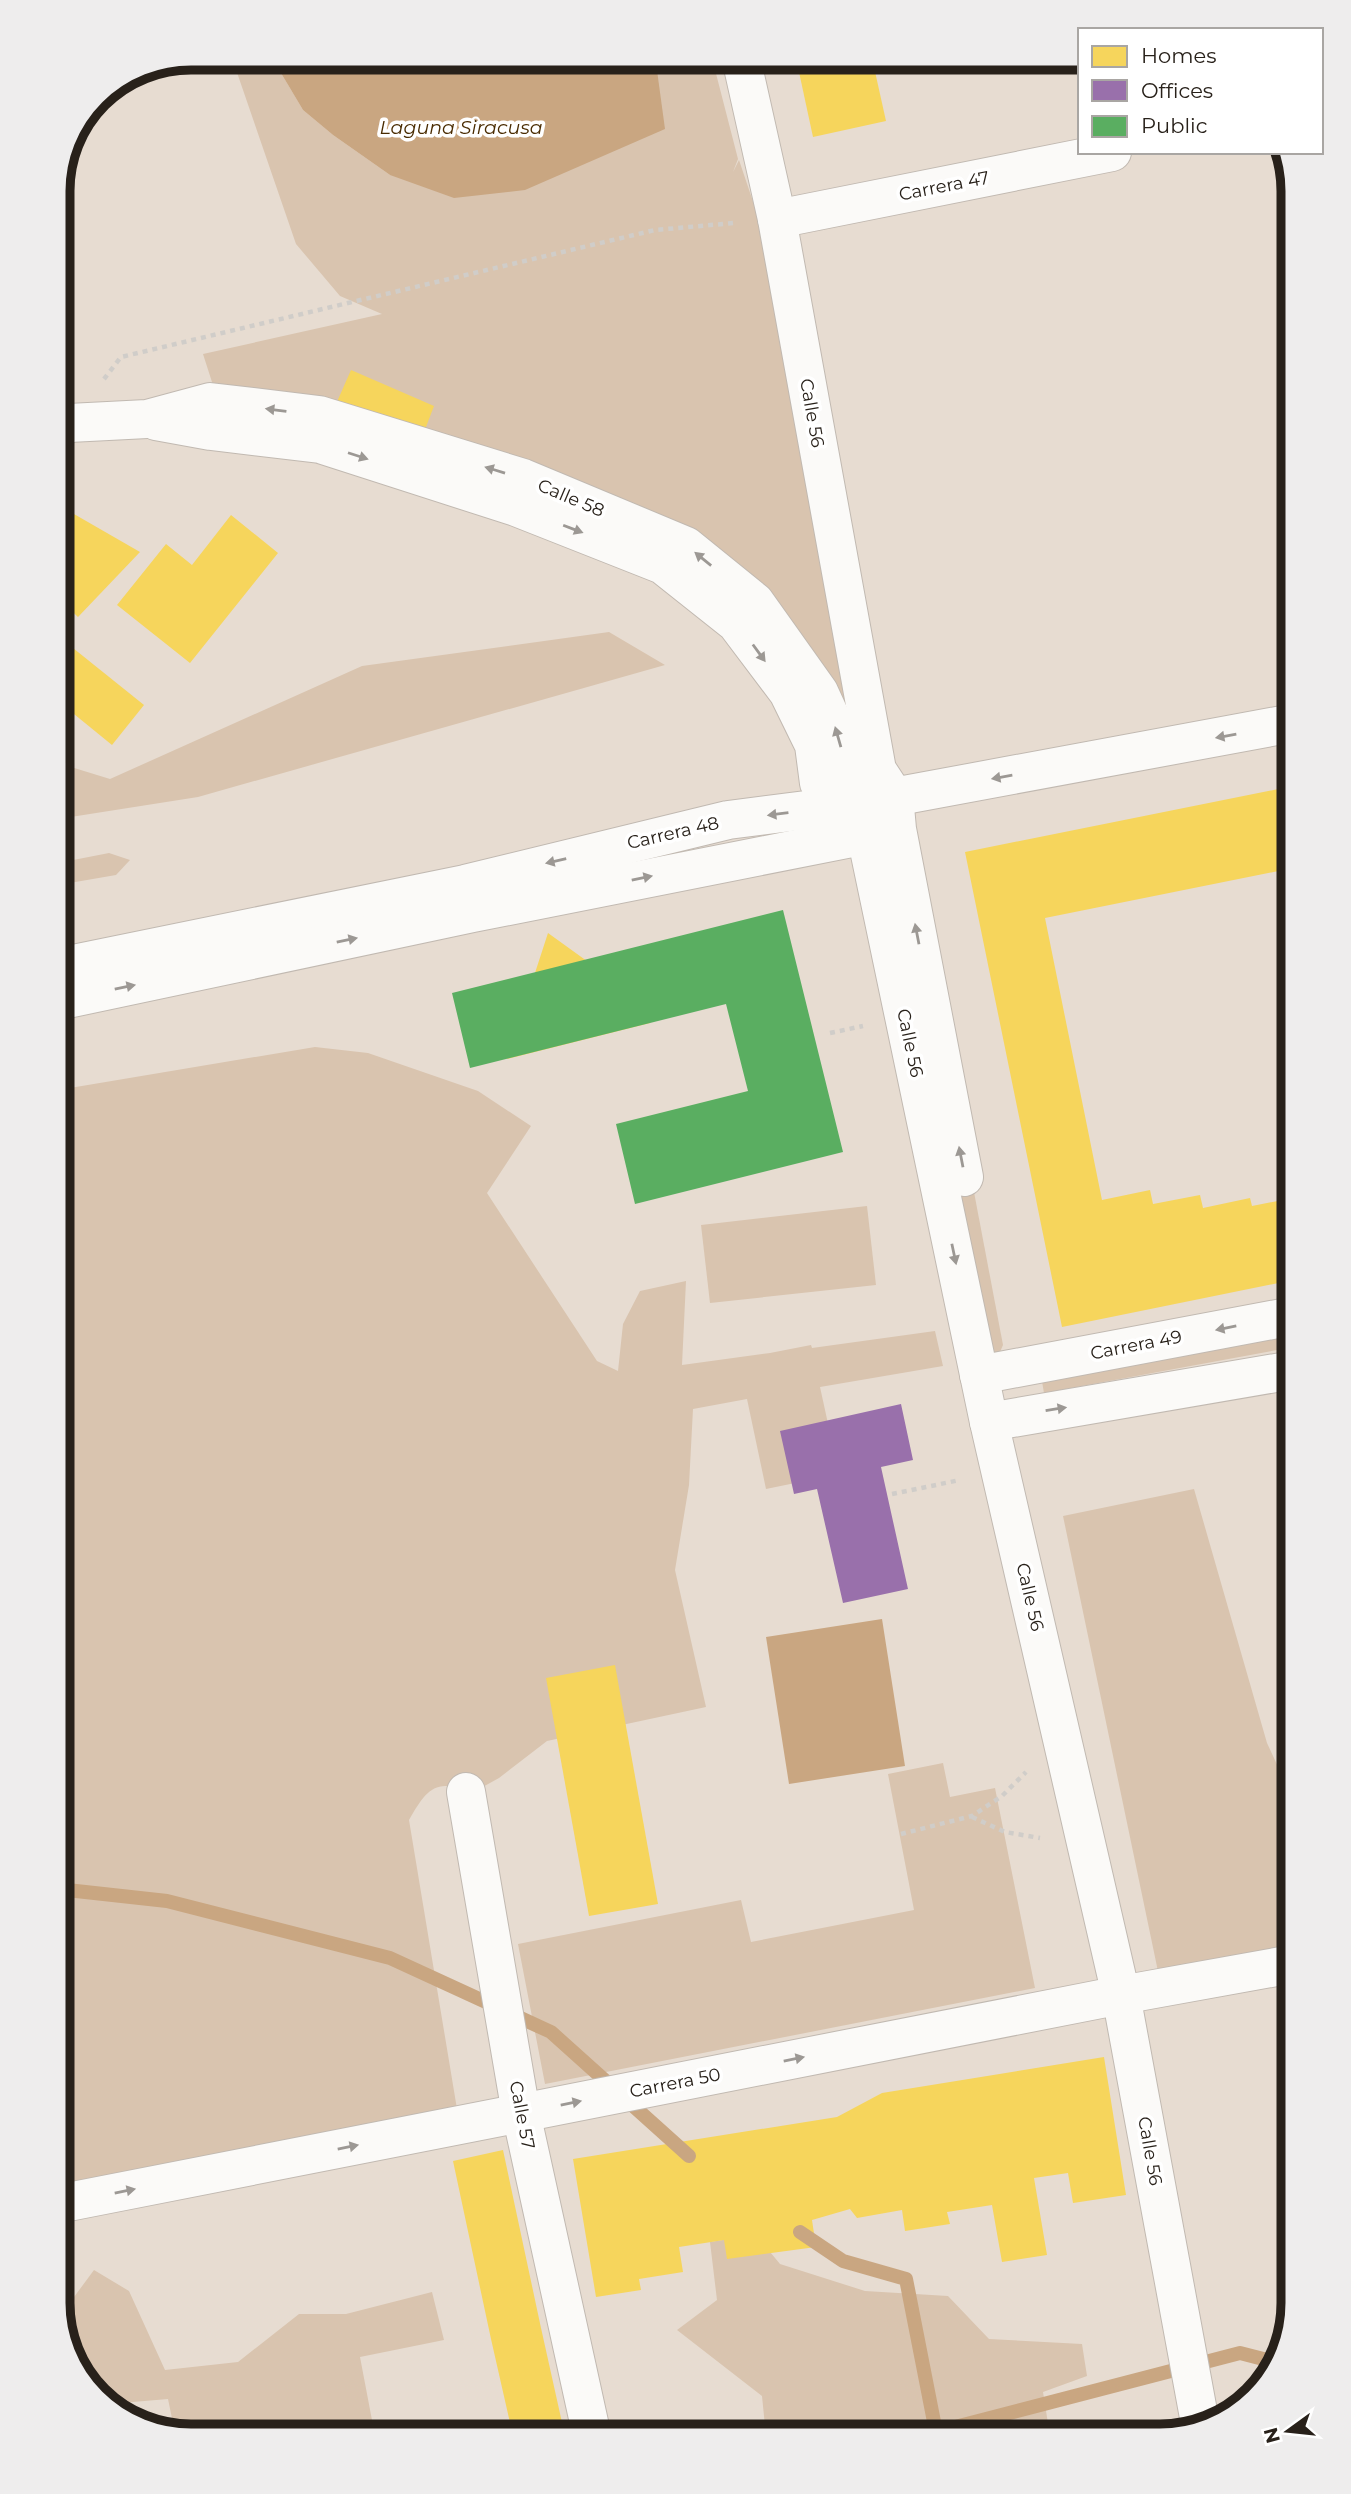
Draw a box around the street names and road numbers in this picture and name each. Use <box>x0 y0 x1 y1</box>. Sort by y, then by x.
street label: Carrera 47 <box>897 166 991 206</box>
street label: Calle 56 <box>795 377 829 449</box>
street label: Calle 58 <box>534 474 608 522</box>
street label: Carrera 48 <box>625 812 721 854</box>
street label: Calle 56 <box>892 1007 928 1079</box>
street label: Carrera 49 <box>1088 1325 1184 1365</box>
street label: Calle 56 <box>1011 1561 1049 1633</box>
street label: Carrera 50 <box>628 2063 722 2103</box>
street label: Calle 57 <box>505 2079 539 2151</box>
street label: Calle 56 <box>1133 2115 1167 2187</box>

